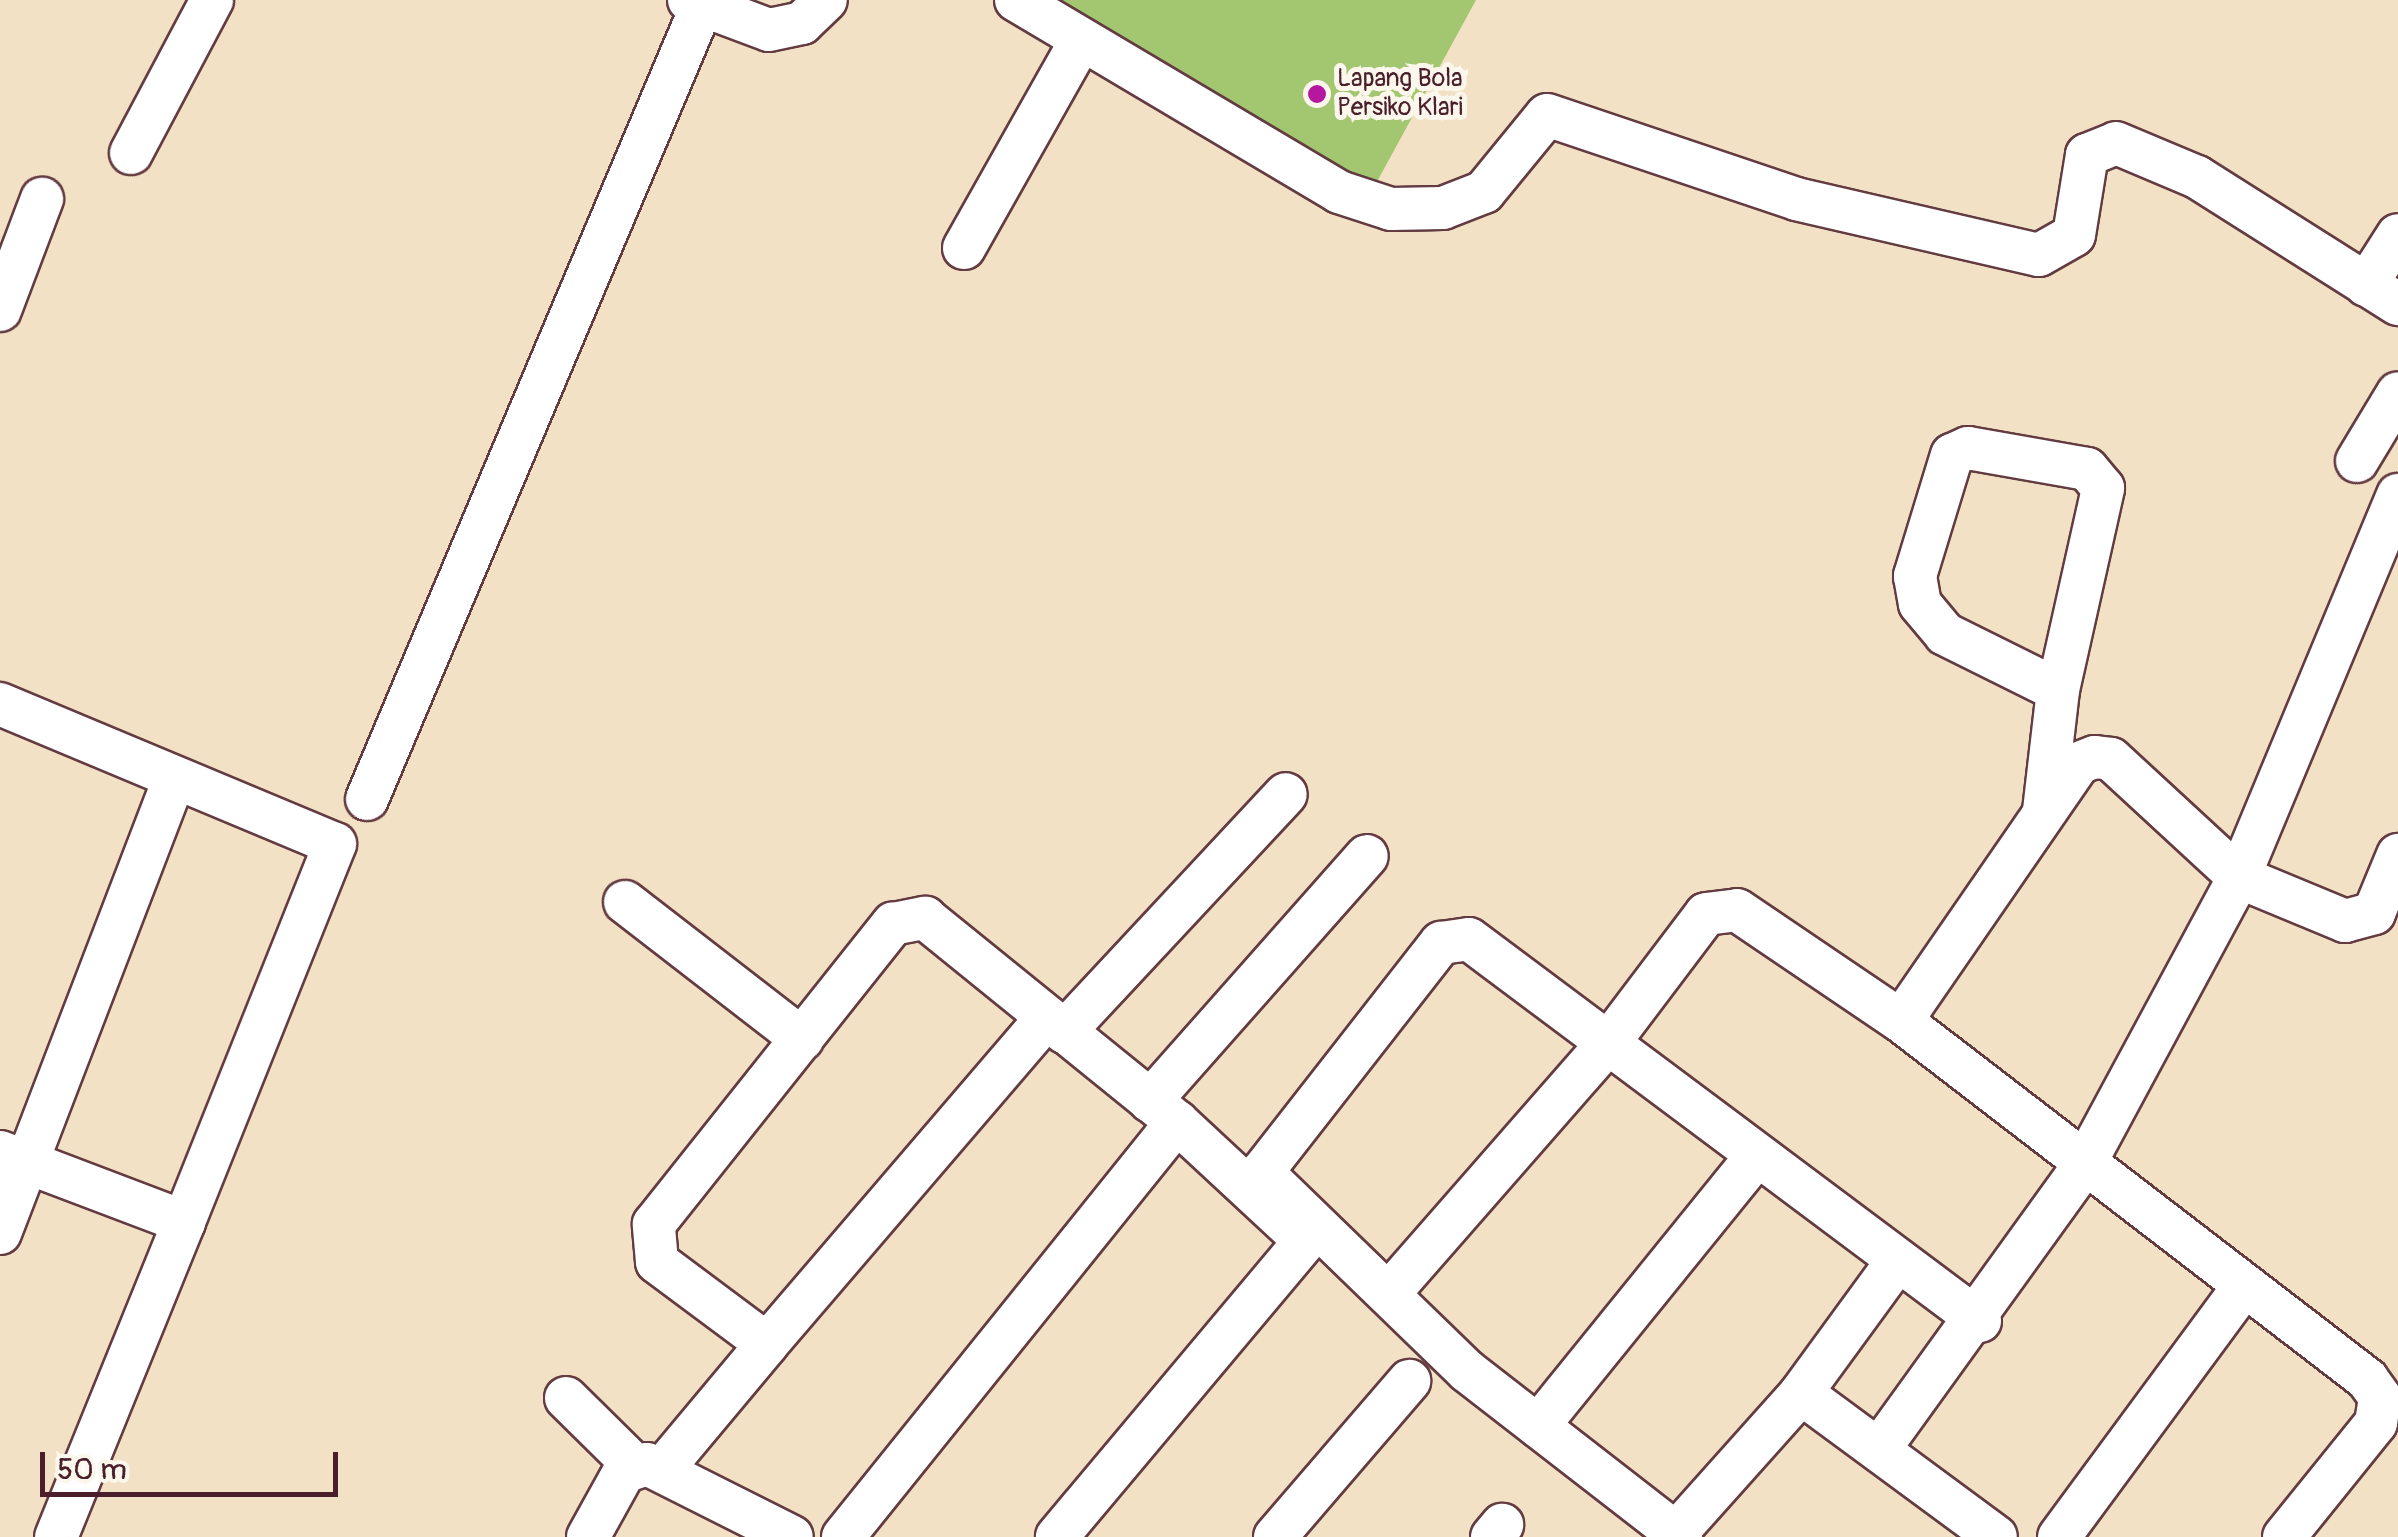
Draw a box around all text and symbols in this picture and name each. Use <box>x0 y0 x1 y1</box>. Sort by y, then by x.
place label: Lapang Bola Persiko Klari <box>1337 65 1463 124</box>
marker: Lapang Bola Persiko Klari <box>1306 83 1328 105</box>
scale bar <box>45 1432 342 1494</box>
text: 50 m <box>57 1451 127 1488</box>

